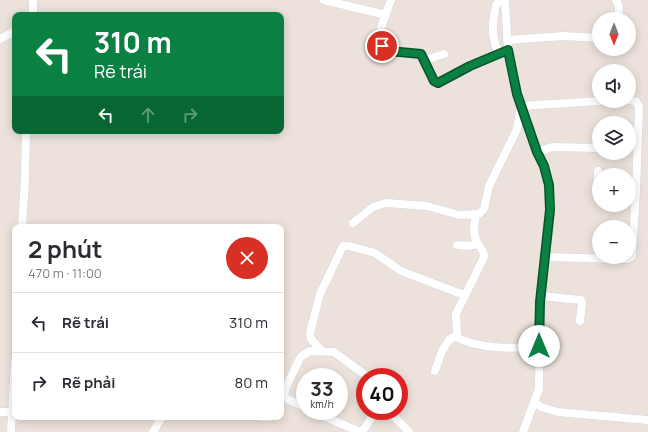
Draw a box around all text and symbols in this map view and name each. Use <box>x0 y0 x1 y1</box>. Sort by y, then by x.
north arrow <box>592 12 636 56</box>
map controls <box>592 12 636 264</box>
text: 310 m <box>94 23 172 61</box>
icon: left <box>28 28 80 80</box>
pin <box>365 29 399 63</box>
icon: arrive <box>371 35 393 57</box>
text: Rẽ trái <box>94 59 147 83</box>
button: sound <box>592 64 636 108</box>
icon: left <box>95 104 117 126</box>
icon: ahead <box>137 104 159 126</box>
icon: right <box>179 104 201 126</box>
button: layers <box>592 116 636 160</box>
button: + <box>592 168 636 212</box>
button: − <box>592 220 636 264</box>
text: 2 phút <box>28 232 102 265</box>
button: close <box>226 237 268 279</box>
text: 470 m · 11:00 <box>28 264 102 282</box>
icon: left <box>28 312 50 334</box>
text: Rẽ trái <box>62 312 109 333</box>
text: 310 m <box>229 312 268 333</box>
position arrow <box>518 325 560 367</box>
speed limit sign: 40 <box>356 368 408 420</box>
icon: right <box>28 372 50 394</box>
text: Rẽ phải <box>62 372 115 393</box>
text: 80 m <box>234 372 268 393</box>
text: 33 <box>310 375 334 402</box>
text: km/h <box>310 397 334 411</box>

